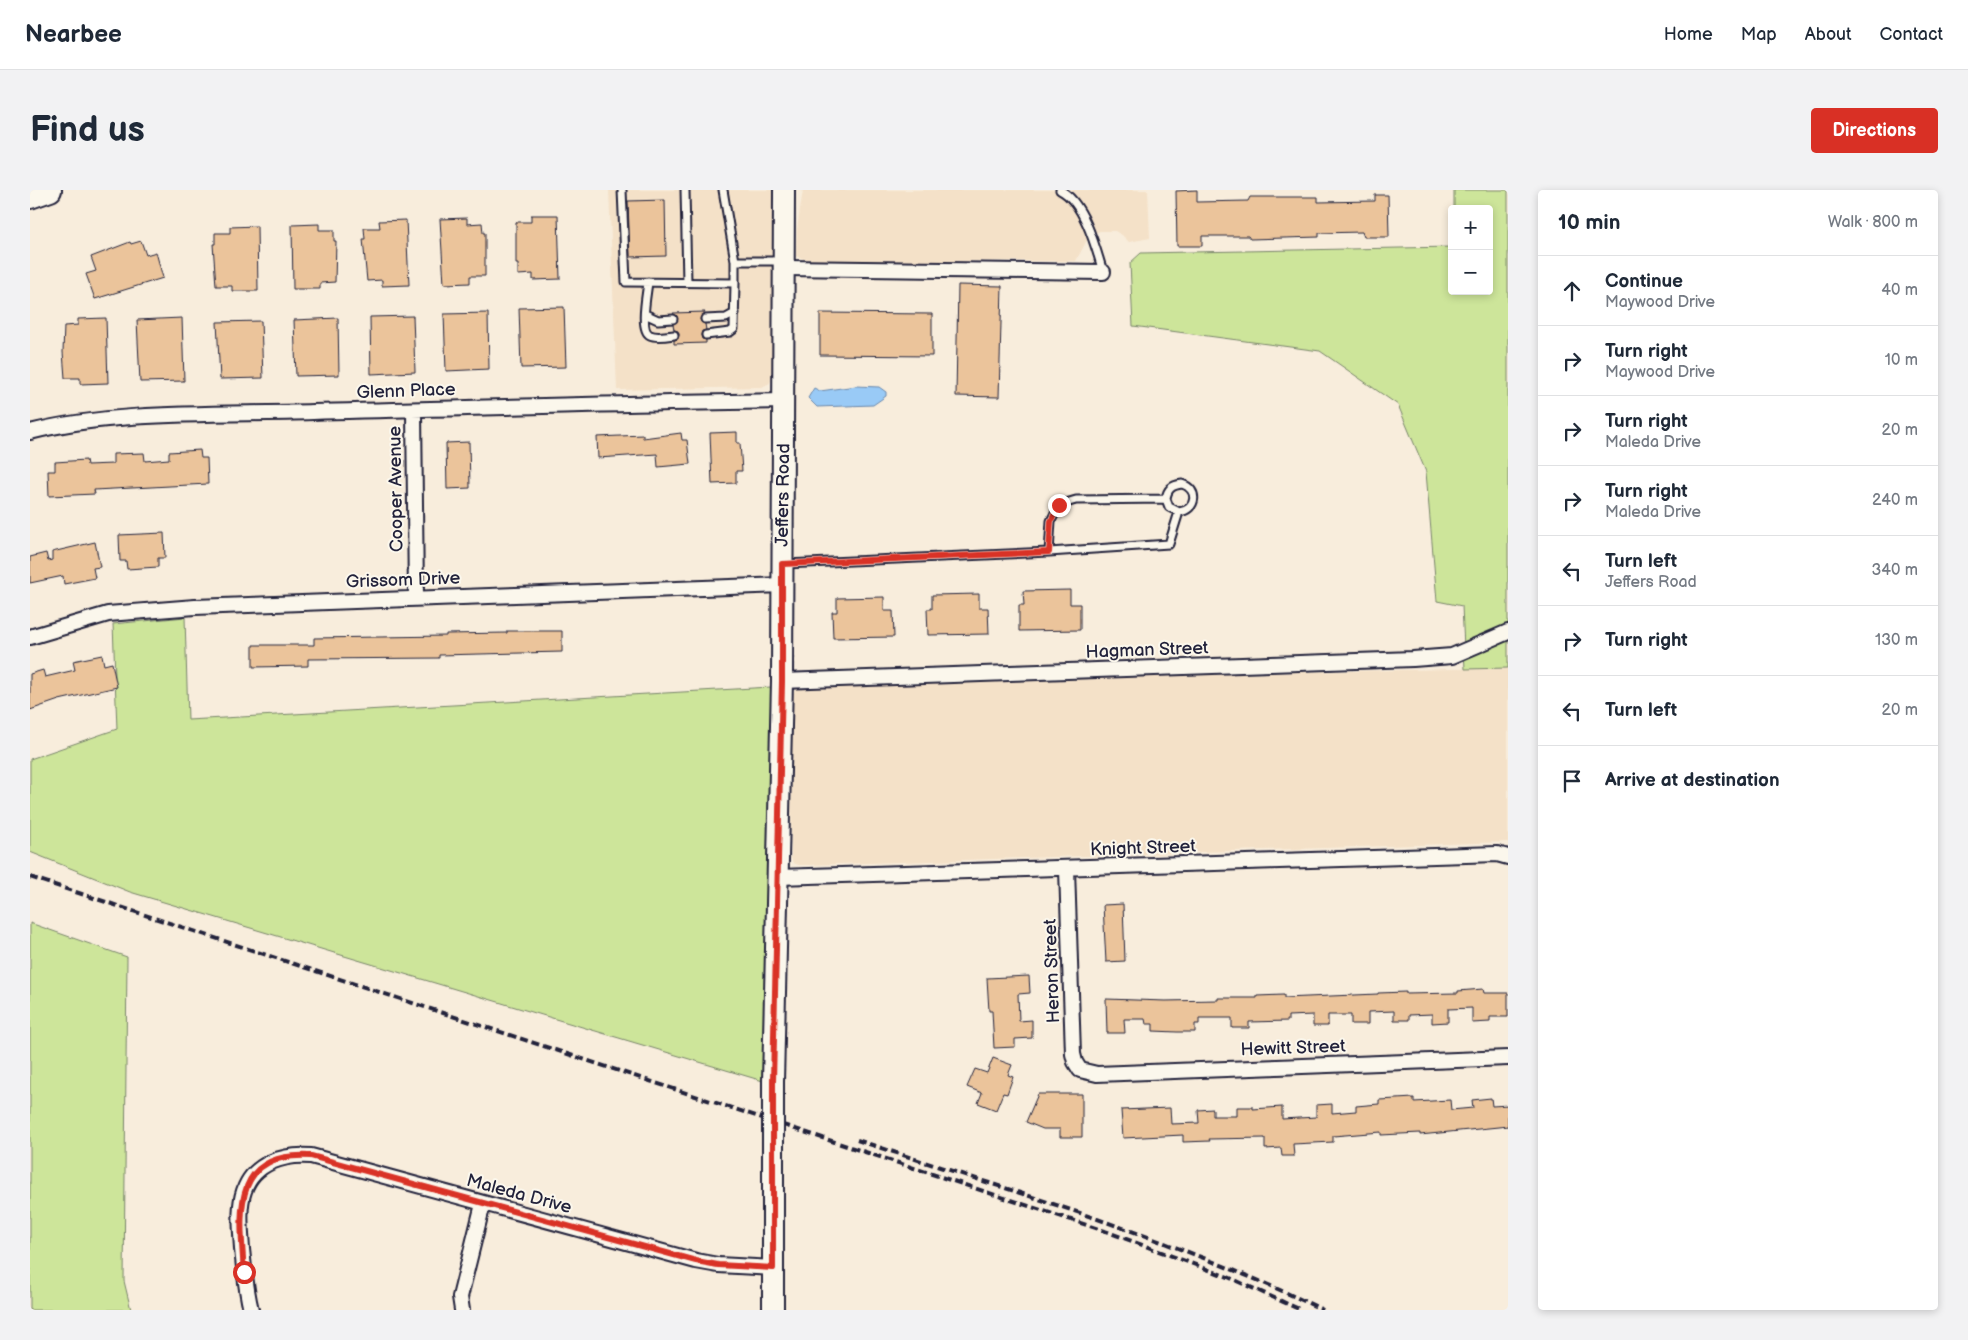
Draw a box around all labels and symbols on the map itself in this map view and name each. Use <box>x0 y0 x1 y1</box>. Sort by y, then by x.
street label: Glenn Place <box>356 379 456 403</box>
street label: Cooper Avenue <box>384 425 408 552</box>
street label: Jeffers Road <box>772 443 794 547</box>
route end <box>1048 494 1071 517</box>
street label: Grissom Drive <box>346 568 461 592</box>
street label: Hagman Street <box>1085 637 1209 663</box>
street label: Knight Street <box>1090 836 1197 860</box>
street label: Heron Street <box>1040 918 1064 1023</box>
street label: Hewitt Street <box>1240 1036 1346 1060</box>
street label: Maleda Drive <box>464 1170 574 1218</box>
route start <box>233 1261 256 1284</box>

